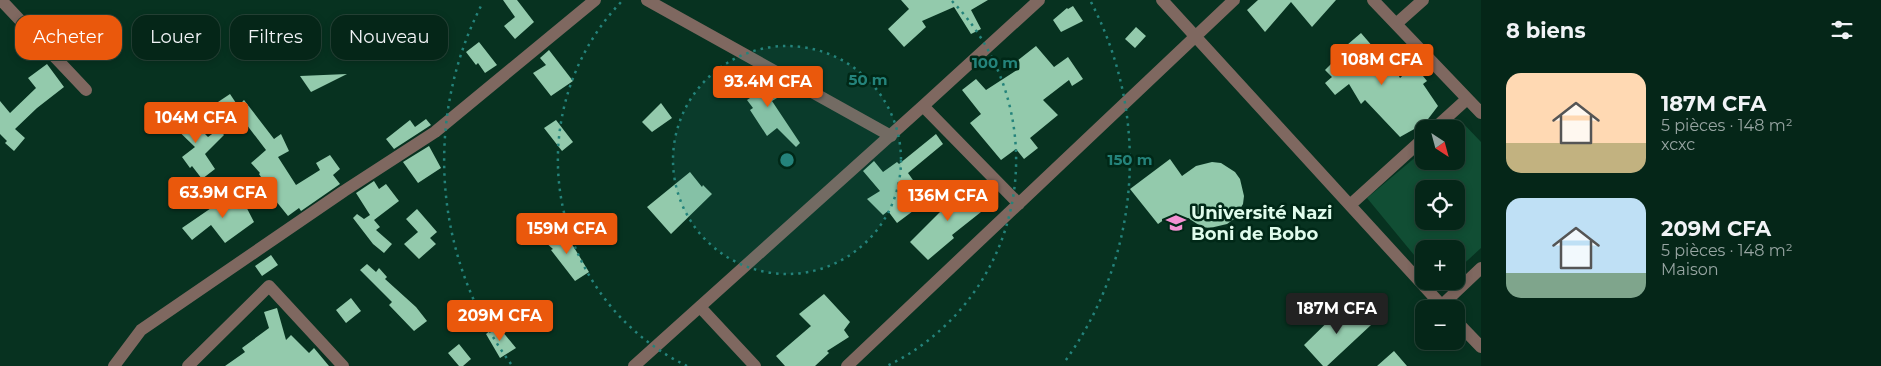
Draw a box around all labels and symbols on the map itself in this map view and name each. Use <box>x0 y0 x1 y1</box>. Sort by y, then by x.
pin: 108M CFA <box>1330 44 1434 86</box>
text: 100 m <box>972 53 1018 72</box>
pin: 93.4M CFA <box>711 66 825 108</box>
text: 50 m <box>848 70 888 89</box>
pin: 104M CFA <box>144 102 248 144</box>
north arrow <box>1415 120 1465 170</box>
text: 150 m <box>1108 150 1152 169</box>
centre of rings <box>778 151 796 169</box>
pin: 63.9M CFA <box>166 176 280 219</box>
pin: 136M CFA <box>896 180 1000 222</box>
place label: Université Nazi Boni de Bobo <box>1191 202 1332 245</box>
pin: 159M CFA <box>515 212 619 255</box>
school or university icon: Université Nazi Boni de Bobo <box>1165 212 1187 234</box>
pin: 187M CFA <box>1285 292 1389 335</box>
pin: 209M CFA <box>448 300 552 342</box>

